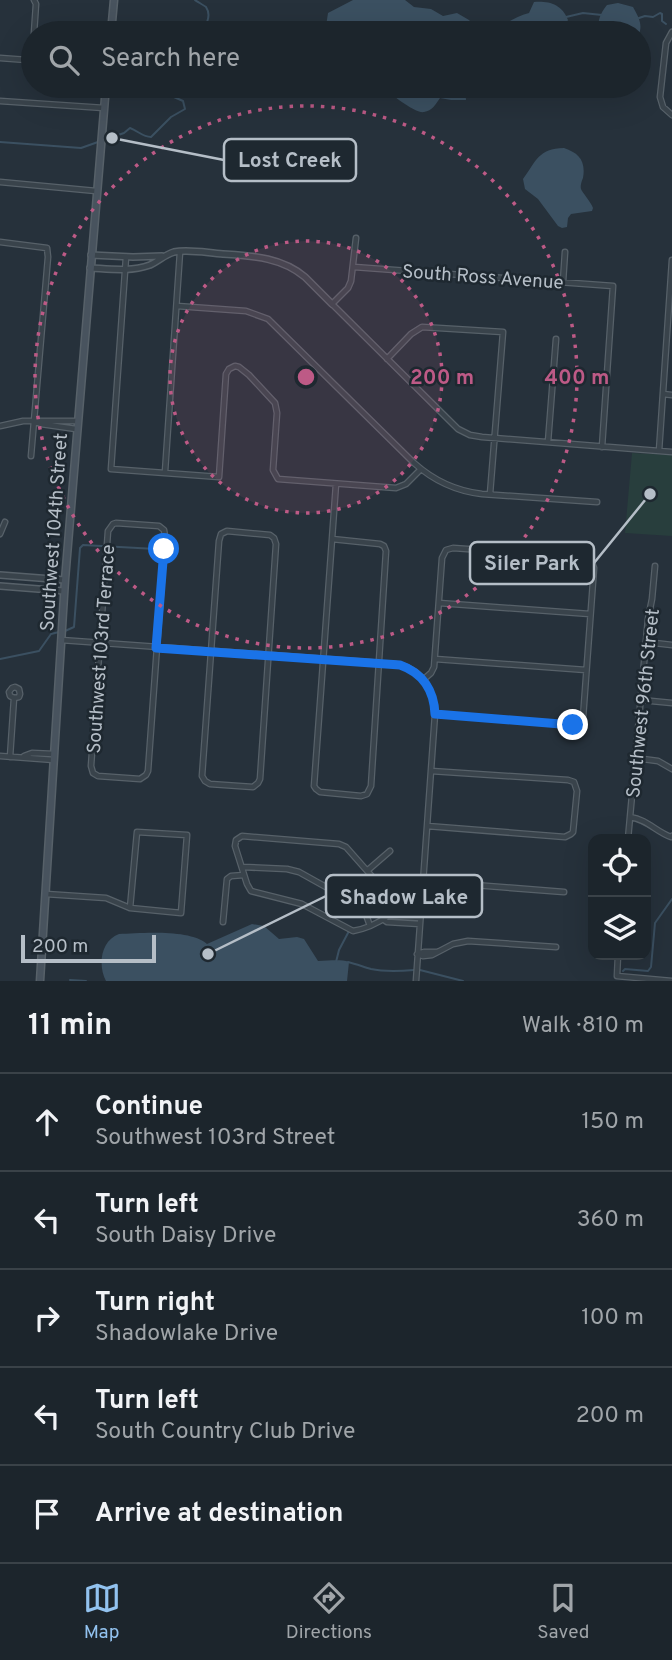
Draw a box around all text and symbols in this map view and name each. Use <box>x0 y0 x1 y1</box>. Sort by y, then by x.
search box <box>21 21 651 98</box>
icon: search <box>45 41 83 79</box>
text: Search here <box>101 43 240 76</box>
callout: Lost Creek <box>224 139 356 181</box>
text: Lost Creek <box>238 148 342 175</box>
street label: South Ross Avenue <box>401 260 564 296</box>
centre of rings <box>294 365 318 389</box>
text: 200 m <box>410 365 474 392</box>
text: 400 m <box>545 365 609 392</box>
street label: Southwest 104th Street <box>36 432 74 632</box>
route start <box>148 533 179 564</box>
callout: Siler Park <box>470 542 594 584</box>
street label: Southwest 103rd Terrace <box>83 544 121 755</box>
text: Siler Park <box>484 551 580 578</box>
street label: Southwest 96th Street <box>622 607 666 799</box>
route end <box>557 709 588 740</box>
map controls <box>588 834 651 960</box>
button: locate <box>588 834 651 897</box>
callout: Shadow Lake <box>326 875 482 917</box>
text: Shadow Lake <box>340 885 468 912</box>
button: layers <box>588 897 651 960</box>
scale bar <box>21 932 156 964</box>
text: 200 m <box>32 935 88 959</box>
text: 11 min <box>28 1008 112 1045</box>
text: Walk · 810 m <box>522 1012 644 1041</box>
text: Continue <box>95 1091 203 1124</box>
icon: ahead <box>28 1103 66 1141</box>
text: 150 m <box>582 1108 644 1137</box>
text: Southwest 103rd Street <box>95 1124 335 1153</box>
text: Turn left <box>95 1189 199 1222</box>
icon: left <box>28 1201 66 1239</box>
text: 360 m <box>577 1206 644 1235</box>
text: South Daisy Drive <box>95 1222 276 1251</box>
text: Turn right <box>95 1287 215 1320</box>
icon: right <box>28 1299 66 1337</box>
text: 100 m <box>581 1304 644 1333</box>
text: Shadowlake Drive <box>95 1320 278 1349</box>
text: Turn left <box>95 1385 199 1418</box>
icon: left <box>28 1397 66 1435</box>
text: 200 m <box>576 1402 644 1431</box>
text: South Country Club Drive <box>95 1418 355 1447</box>
icon: arrive <box>28 1495 66 1533</box>
text: Arrive at destination <box>95 1498 343 1531</box>
tab: Map <box>83 1579 121 1645</box>
tab: Directions <box>286 1579 372 1645</box>
tab: Saved <box>537 1579 589 1645</box>

